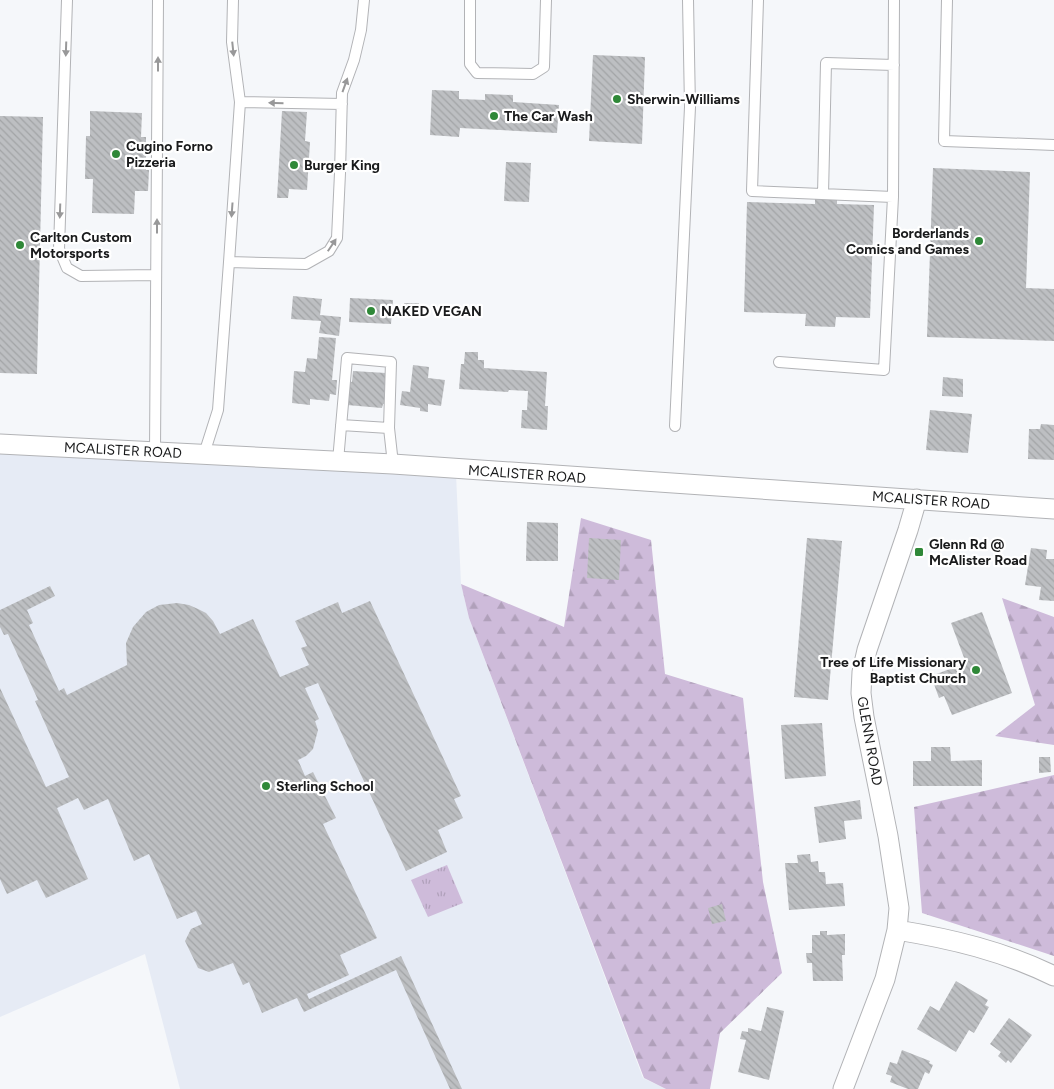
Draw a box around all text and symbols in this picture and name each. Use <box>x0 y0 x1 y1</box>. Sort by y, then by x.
one-way arrow <box>61 41 69 57</box>
one-way arrow <box>229 41 237 57</box>
one-way arrow <box>154 56 162 72</box>
one-way arrow <box>341 77 349 92</box>
place label: Sherwin-Williams <box>627 91 740 108</box>
marker: Sherwin-Williams <box>611 93 623 105</box>
one-way arrow <box>267 99 283 107</box>
place label: The Car Wash <box>504 108 593 125</box>
marker: The Car Wash <box>488 110 500 122</box>
place label: Cugino Forno Pizzeria <box>126 138 213 171</box>
marker: Cugino Forno Pizzeria <box>110 148 122 160</box>
place label: Burger King <box>304 157 380 174</box>
marker: Burger King <box>288 159 300 171</box>
one-way arrow <box>56 203 64 219</box>
one-way arrow <box>227 203 235 219</box>
one-way arrow <box>153 218 161 234</box>
place label: Borderlands Comics and Games <box>846 225 969 258</box>
place label: Carlton Custom Motorsports <box>30 229 132 262</box>
marker: Borderlands Comics and Games <box>973 235 985 247</box>
one-way arrow <box>327 238 337 252</box>
marker: Carlton Custom Motorsports <box>14 239 26 251</box>
place label: NAKED VEGAN <box>381 303 482 320</box>
marker: NAKED VEGAN <box>365 305 377 317</box>
street label: MCALISTER ROAD <box>64 439 182 462</box>
street label: MCALISTER ROAD <box>467 462 586 487</box>
street label: MCALISTER ROAD <box>871 488 990 513</box>
place label: Glenn Rd @ McAlister Road <box>929 536 1027 569</box>
marker: Glenn Rd @ McAlister Road <box>913 546 925 558</box>
place label: Tree of Life Missionary Baptist Church <box>820 654 967 687</box>
marker: Tree of Life Missionary Baptist Church <box>970 664 982 676</box>
street label: GLENN ROAD <box>853 695 886 787</box>
place label: Sterling School <box>276 778 374 795</box>
marker: Sterling School <box>260 780 272 792</box>

